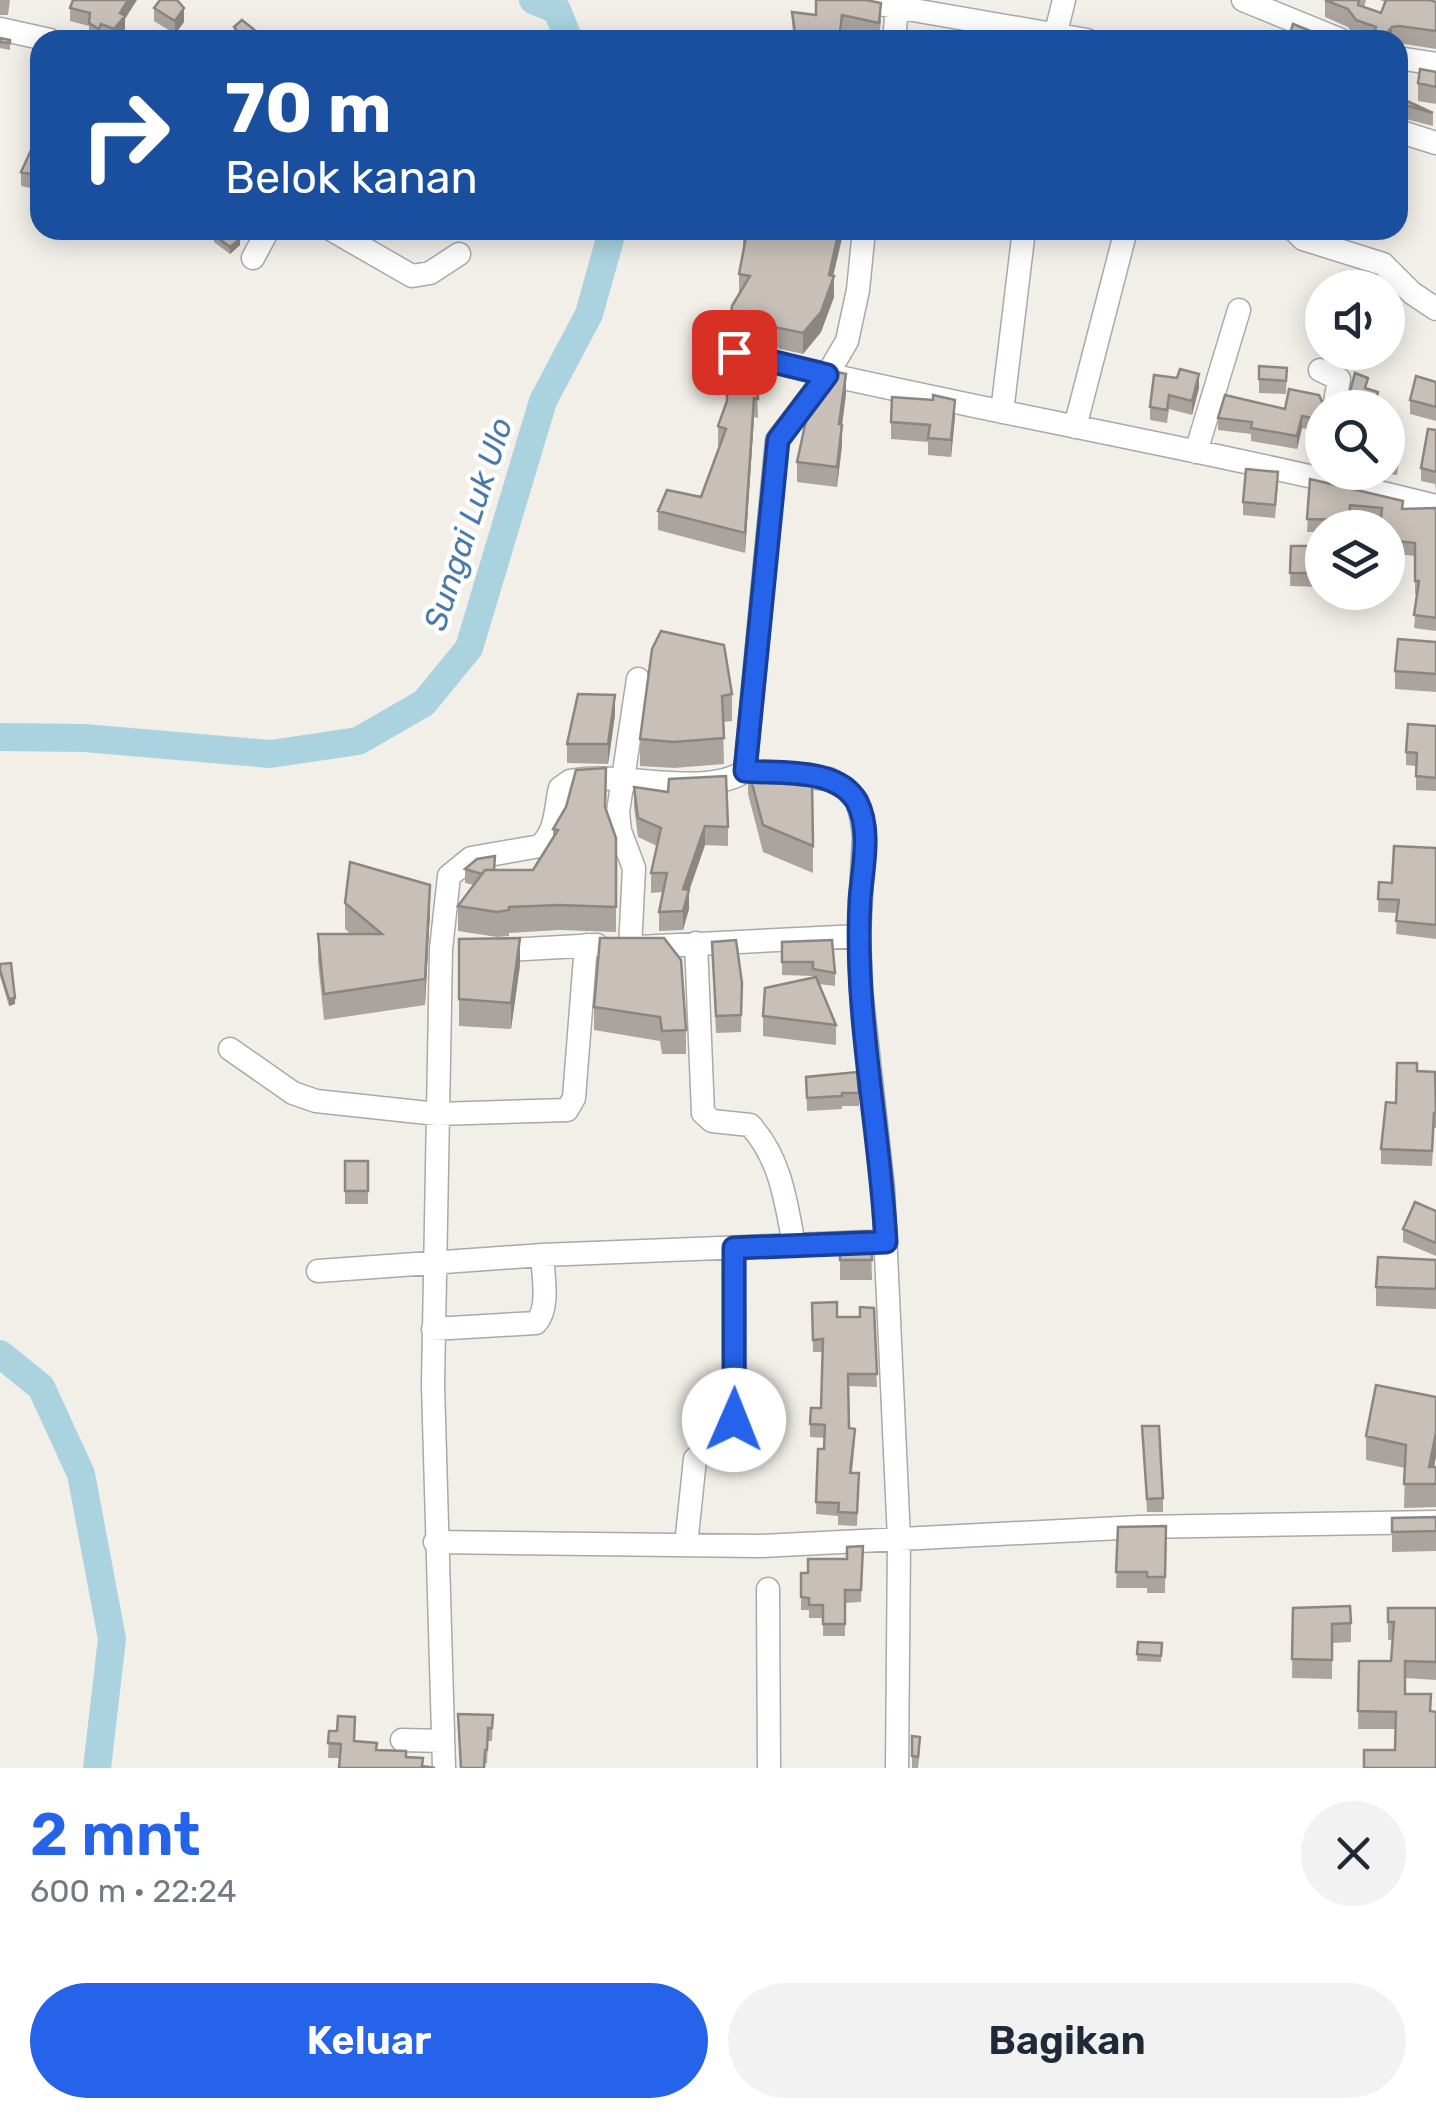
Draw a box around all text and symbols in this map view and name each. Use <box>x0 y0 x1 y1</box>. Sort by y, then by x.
text: 70 m <box>225 67 392 150</box>
icon: right <box>60 70 190 200</box>
text: Belok kanan <box>225 151 478 204</box>
map controls <box>1305 270 1405 610</box>
button: sound <box>1305 270 1405 370</box>
pin <box>692 310 777 395</box>
icon: arrive <box>707 325 762 380</box>
button: search <box>1305 390 1405 490</box>
water label: Sungai Luk Ulo <box>416 413 520 635</box>
button: layers <box>1305 510 1405 610</box>
position arrow <box>682 1368 786 1472</box>
text: 2 mnt <box>30 1799 200 1870</box>
button: close <box>1301 1801 1406 1906</box>
text: 600 m · 22:24 <box>30 1872 237 1910</box>
button: Keluar <box>30 1983 708 2098</box>
button: Bagikan <box>728 1983 1406 2098</box>

